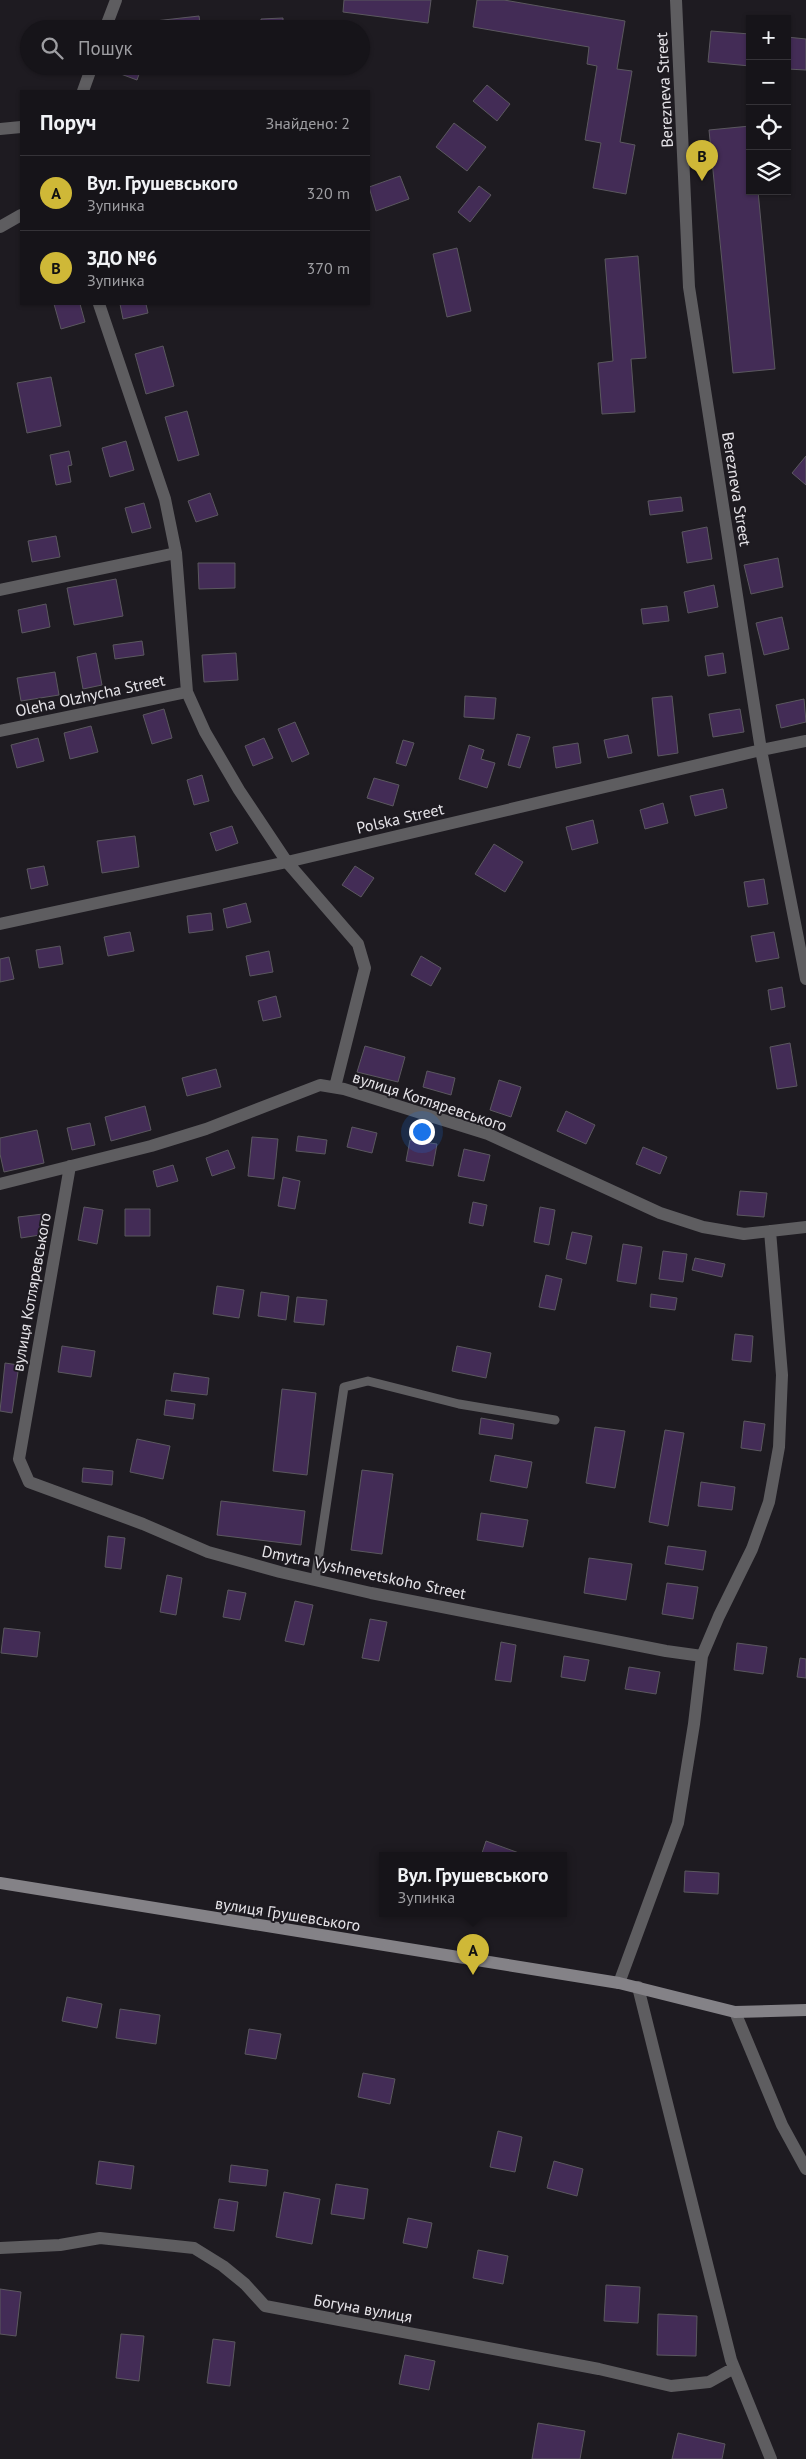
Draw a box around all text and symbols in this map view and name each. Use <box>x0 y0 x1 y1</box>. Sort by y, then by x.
map controls <box>746 15 791 195</box>
button: + <box>746 15 791 60</box>
search box <box>20 20 370 75</box>
street label: Berezneva Street <box>651 31 677 148</box>
icon: search <box>38 34 66 62</box>
text: Пошук <box>78 36 133 60</box>
button: − <box>746 60 791 105</box>
button: locate <box>746 105 791 150</box>
text: Поруч <box>40 109 96 136</box>
text: Знайдено: 2 <box>266 113 350 133</box>
pin: B <box>686 140 718 181</box>
button: layers <box>746 150 791 195</box>
text: Вул. Грушевського <box>87 171 238 195</box>
text: A <box>51 183 61 203</box>
text: 320 m <box>307 183 350 203</box>
text: Зупинка <box>87 195 145 215</box>
text: ЗДО №6 <box>87 246 157 270</box>
text: B <box>51 258 61 278</box>
text: 370 m <box>307 258 350 278</box>
text: Зупинка <box>87 270 145 290</box>
street label: Berezneva Street <box>718 430 756 548</box>
street label: Oleha Olzhycha Street <box>13 669 167 721</box>
street label: Polska Street <box>354 798 446 838</box>
street label: вулиця Котляревського <box>350 1067 510 1135</box>
your location <box>409 1119 435 1145</box>
street label: вулиця Котляревського <box>7 1211 55 1373</box>
street label: Dmytra Vyshnevetskoho Street <box>260 1541 468 1604</box>
popup <box>379 1852 567 1917</box>
text: Вул. Грушевського <box>398 1863 548 1887</box>
text: Зупинка <box>398 1887 455 1907</box>
street label: вулиця Грушевського <box>214 1893 362 1935</box>
pin: A <box>457 1934 489 1975</box>
street label: Богуна вулиця <box>312 2289 414 2327</box>

